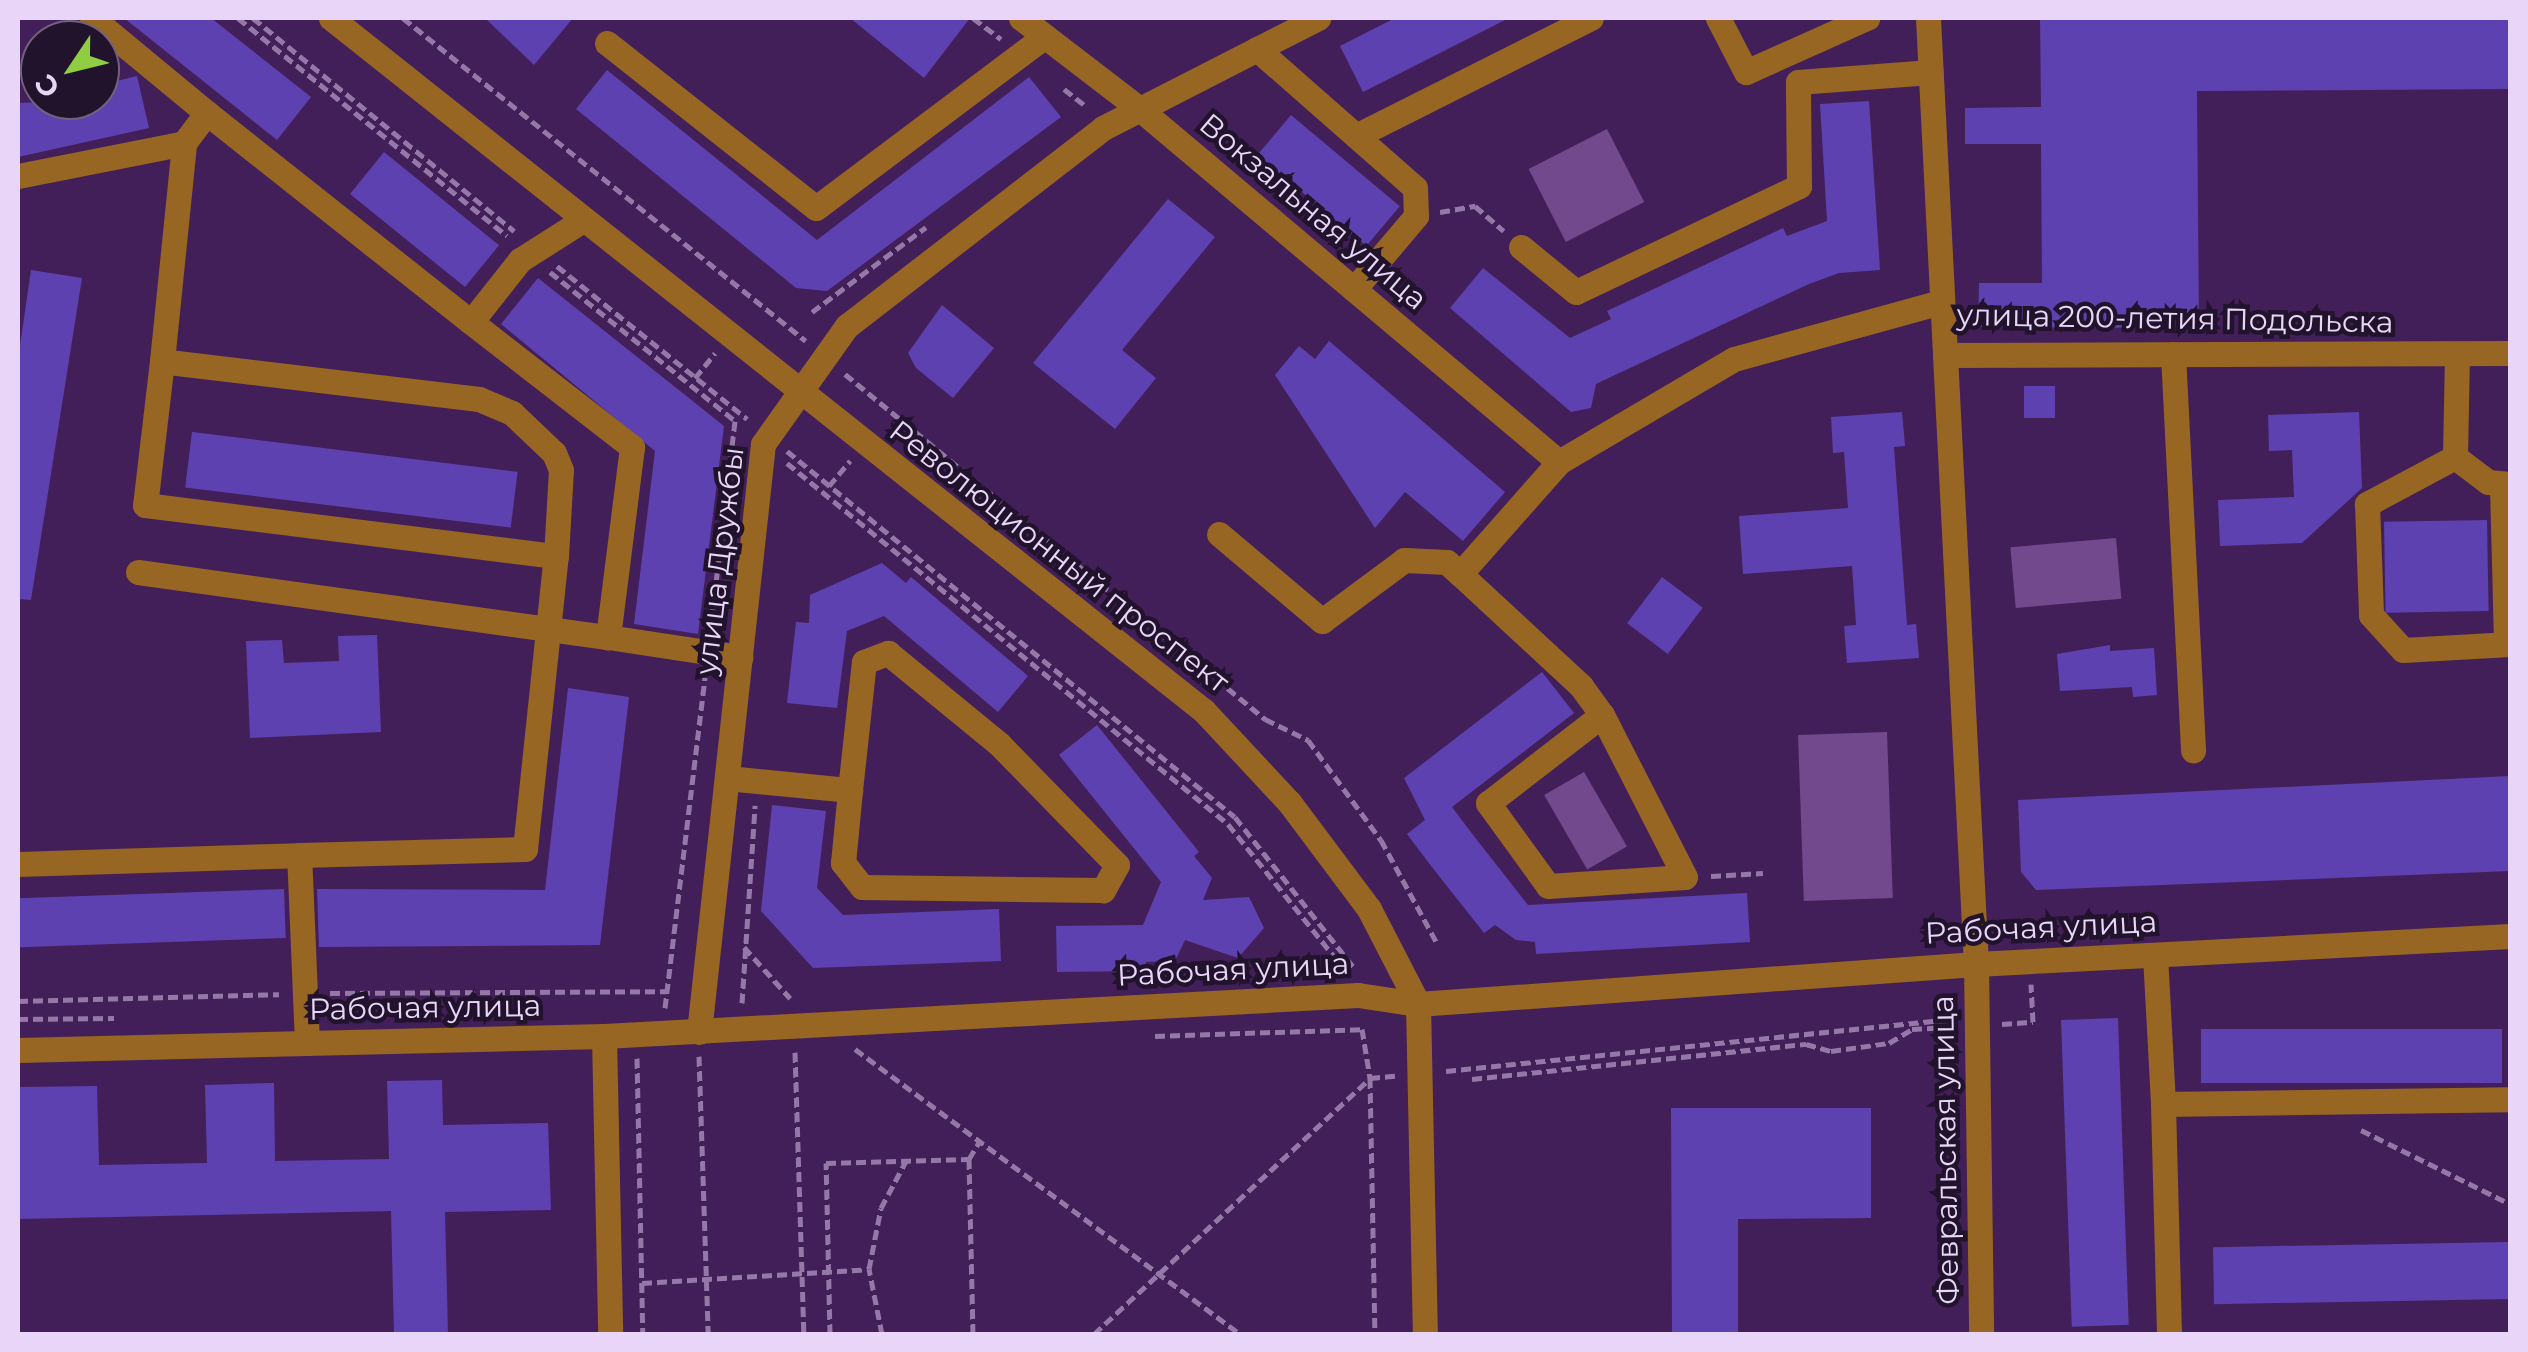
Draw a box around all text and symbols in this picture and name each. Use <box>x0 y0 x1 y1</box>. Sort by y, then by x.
north arrow <box>20 20 120 120</box>
text: С <box>27 68 67 104</box>
street label: Вокзальная улица <box>1192 106 1434 318</box>
street label: улица 200-летия Подольска <box>1956 297 2394 341</box>
street label: Революционный проспект <box>882 413 1236 701</box>
street label: улица Дружбы <box>688 445 752 677</box>
street label: Рабочая улица <box>1924 904 2158 952</box>
street label: Рабочая улица <box>1116 946 1350 994</box>
street label: Рабочая улица <box>309 988 541 1028</box>
street label: Февральская улица <box>1925 995 1967 1305</box>

